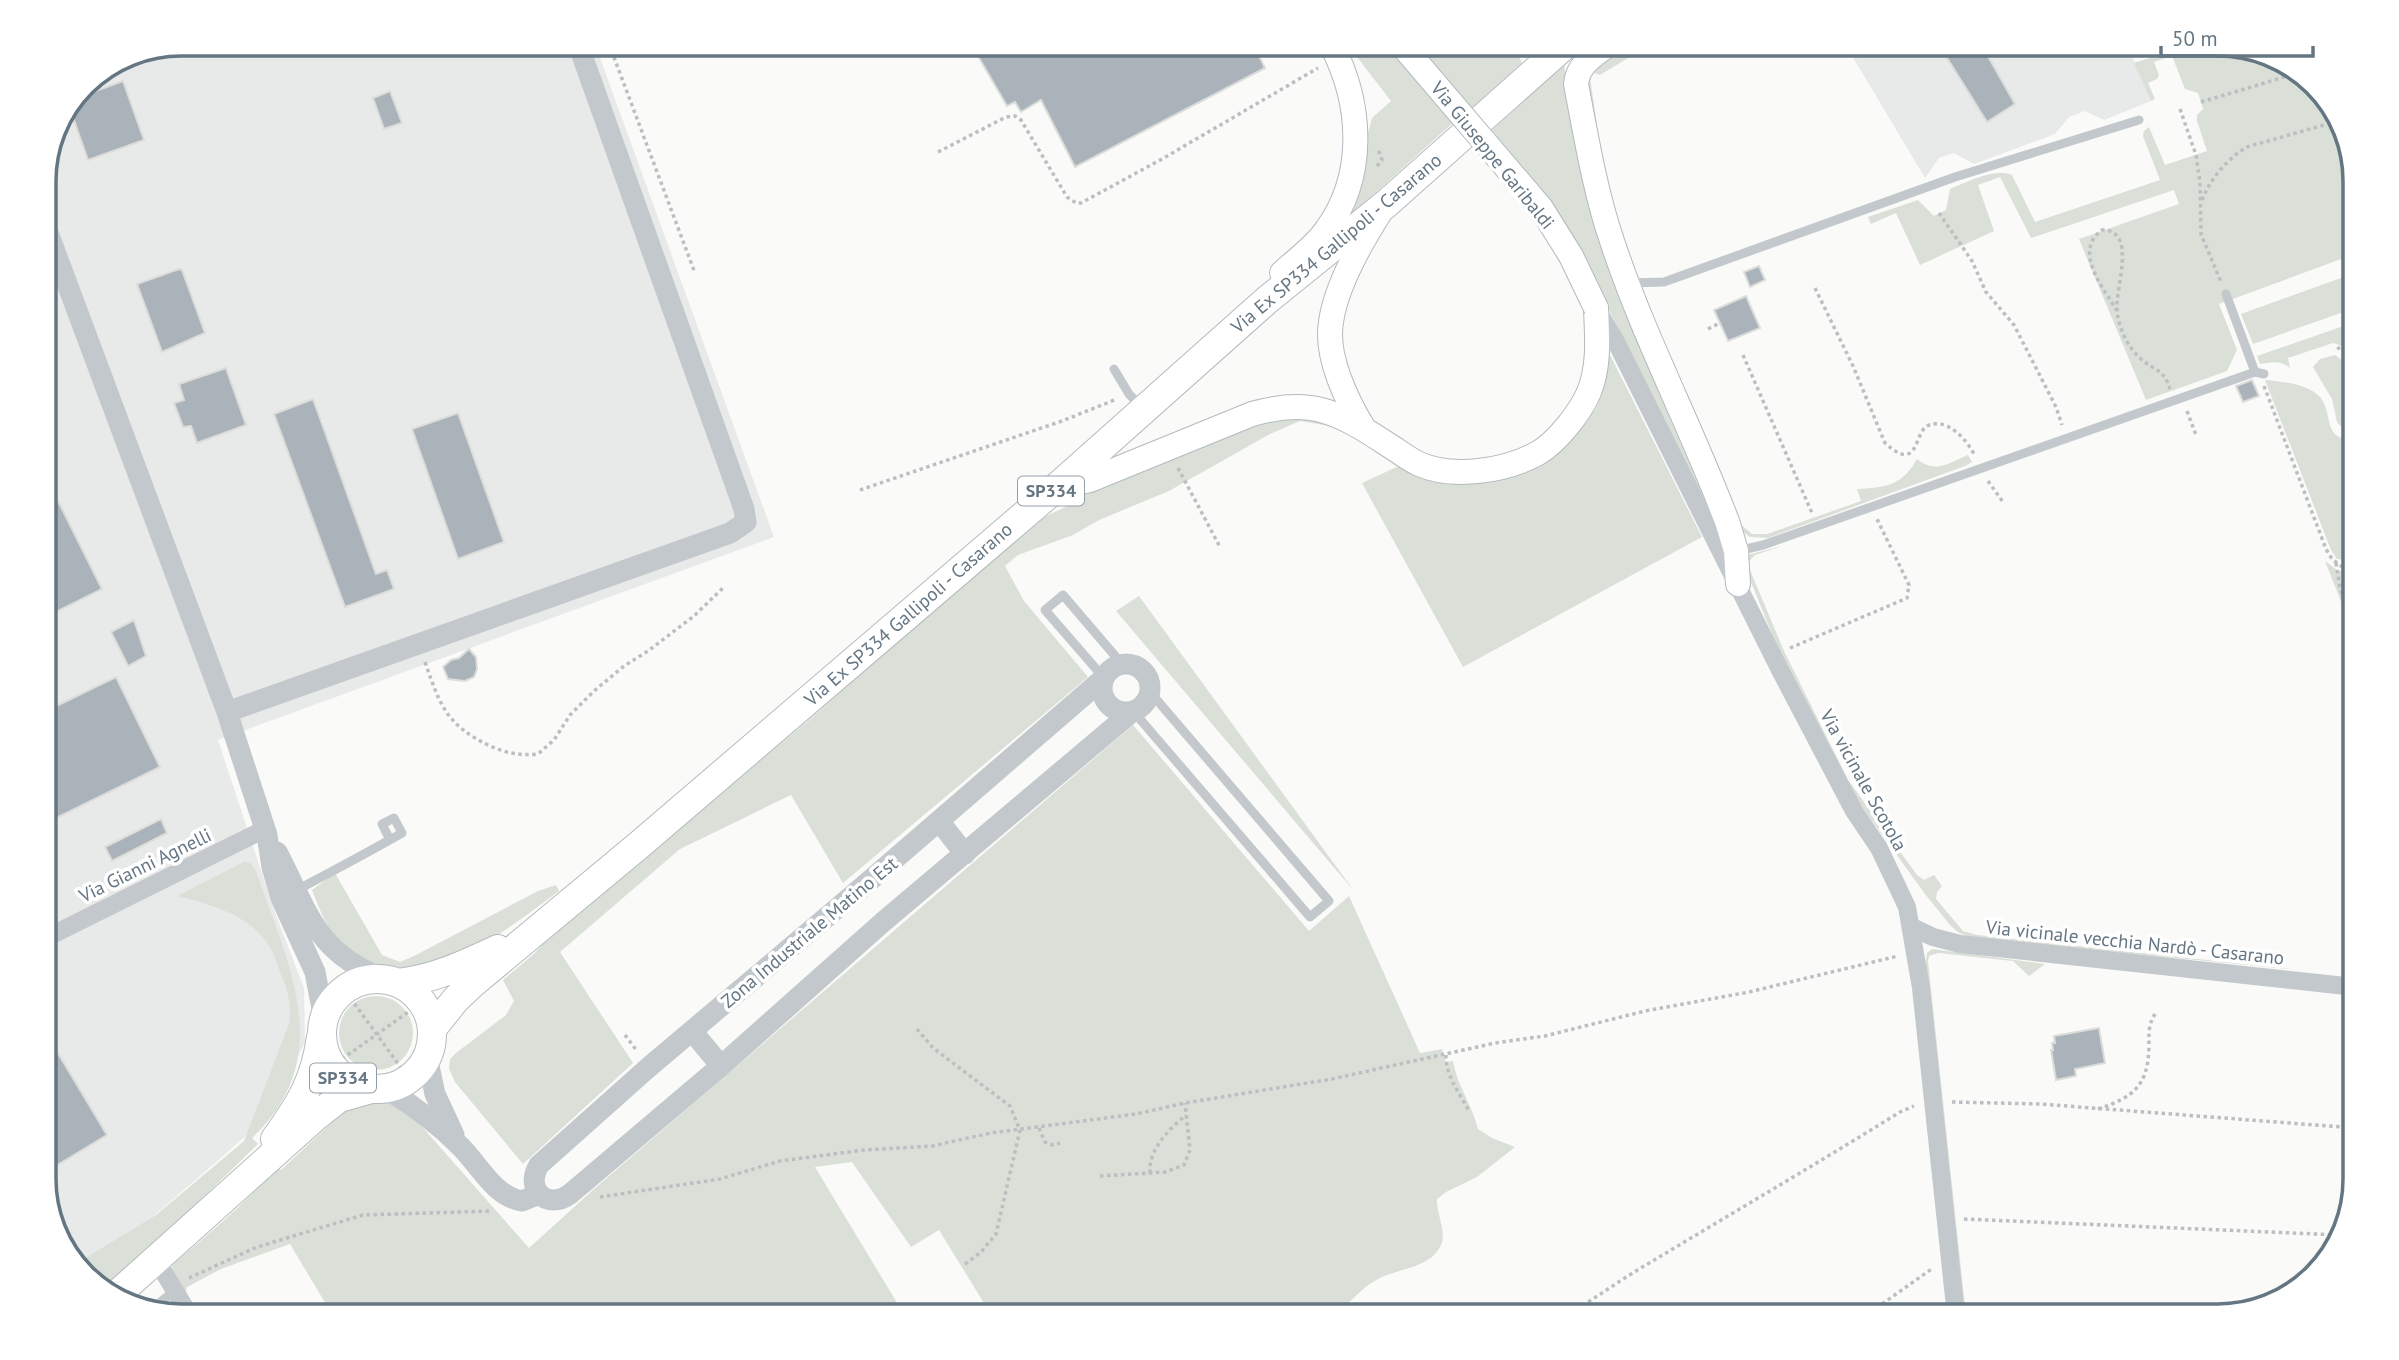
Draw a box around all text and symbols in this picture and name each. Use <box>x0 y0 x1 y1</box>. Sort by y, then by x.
scale bar <box>2161 14 2313 58</box>
text: 50 m <box>2172 25 2218 52</box>
street label: Via Giuseppe Garibaldi <box>1425 75 1560 234</box>
street label: Via Ex SP334 Gallipoli - Casarano <box>1225 148 1446 339</box>
road number: SP334 <box>1018 476 1084 505</box>
street label: Via Ex SP334 Gallipoli - Casarano <box>798 517 1017 712</box>
street label: Via vicinale Scotola <box>1815 704 1913 855</box>
street label: Via Gianni Agnelli <box>74 823 215 908</box>
street label: Zona Industriale Matino Est <box>716 851 902 1013</box>
street label: Via vicinale vecchia Nardò - Casarano <box>1984 914 2285 970</box>
road number: SP334 <box>310 1064 376 1092</box>

